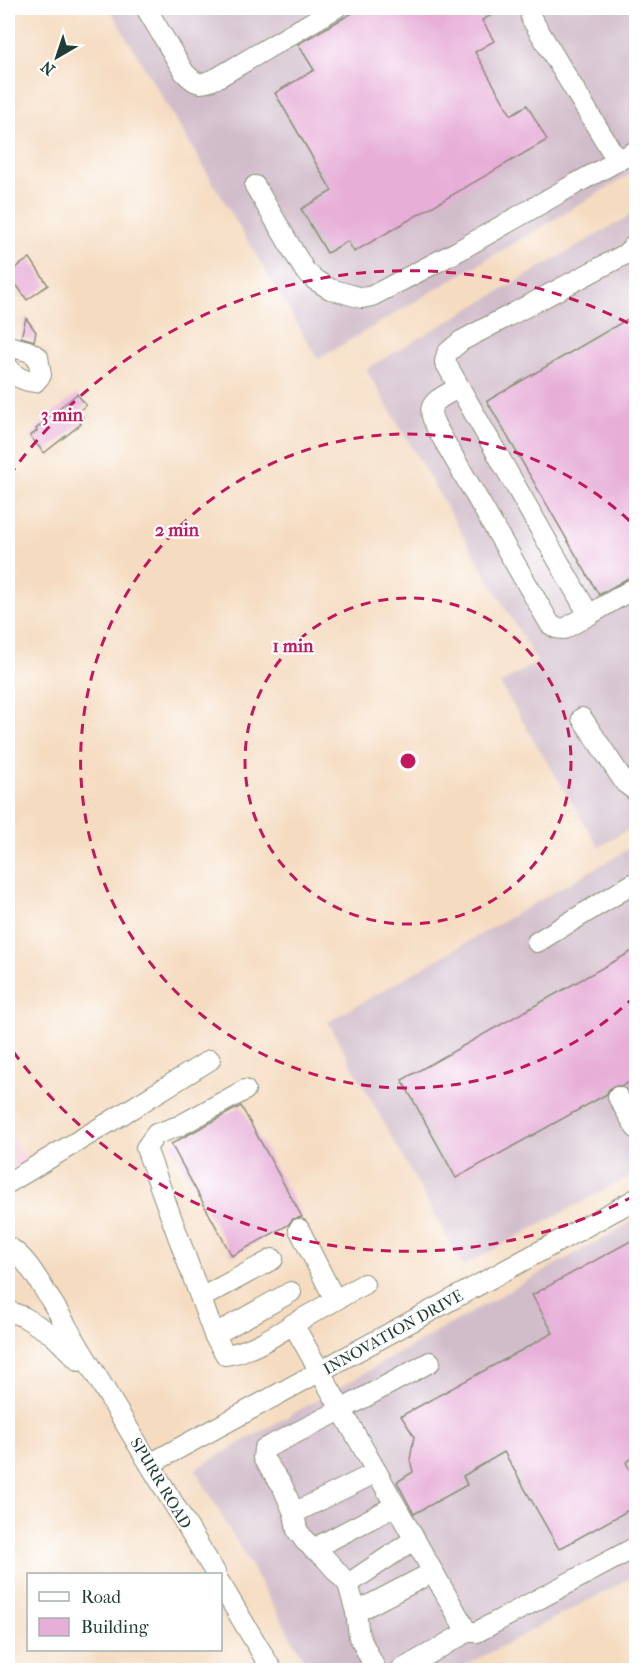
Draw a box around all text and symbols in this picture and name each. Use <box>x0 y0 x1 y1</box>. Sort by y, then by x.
north arrow <box>27 27 87 87</box>
text: N <box>37 57 59 79</box>
text: 3 min <box>41 405 84 426</box>
text: 2 min <box>155 520 199 541</box>
text: 1 min <box>272 636 314 657</box>
centre of rings <box>398 751 418 771</box>
street label: INNOVATION DRIVE <box>320 1286 466 1378</box>
street label: SPURR ROAD <box>126 1434 196 1532</box>
legend <box>27 1573 222 1651</box>
text: Road <box>81 1587 121 1608</box>
text: Building <box>81 1617 149 1638</box>

